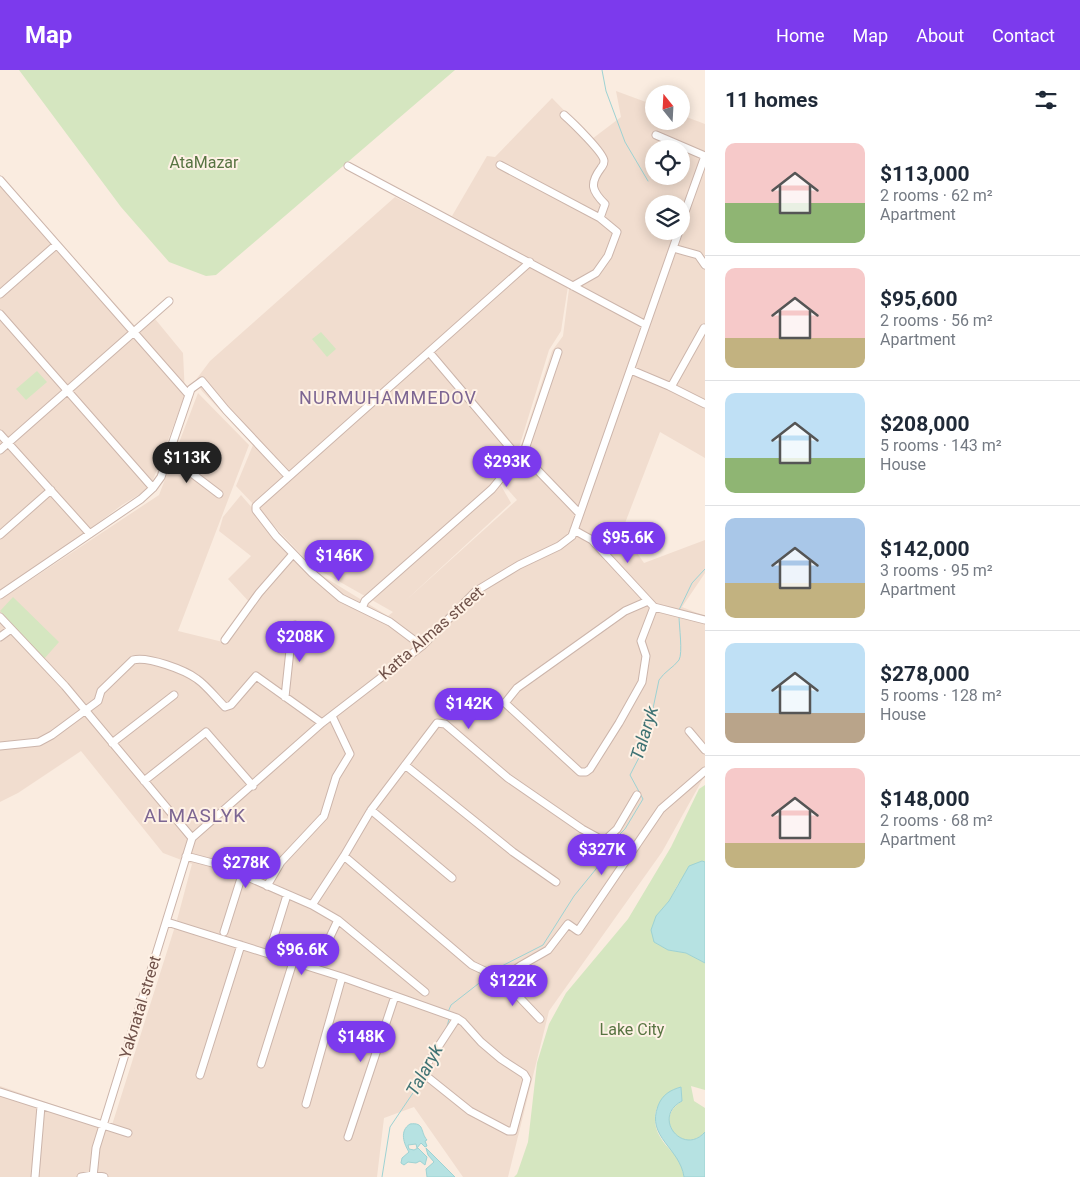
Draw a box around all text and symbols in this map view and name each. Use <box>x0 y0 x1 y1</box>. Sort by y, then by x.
text: Map <box>25 21 72 49</box>
text: Home <box>776 25 825 46</box>
text: Map <box>853 25 888 46</box>
text: About <box>916 25 964 46</box>
text: Contact <box>992 25 1055 46</box>
north arrow <box>645 85 690 130</box>
map controls <box>645 85 690 240</box>
icon: filters <box>1032 86 1060 114</box>
text: 11 homes <box>725 88 818 112</box>
button: locate <box>645 140 690 185</box>
park label: AtaMazar <box>170 153 239 172</box>
text: $113,000 <box>880 162 970 186</box>
icon: home <box>765 163 825 223</box>
text: 2 rooms · 62 m² <box>880 186 993 205</box>
button: layers <box>645 195 690 240</box>
text: Apartment <box>880 205 956 224</box>
text: $95,600 <box>880 287 957 311</box>
icon: home <box>765 288 825 348</box>
text: 2 rooms · 56 m² <box>880 311 993 330</box>
text: Apartment <box>880 330 956 349</box>
district label: NURMUHAMMEDOV <box>299 387 477 408</box>
text: $208,000 <box>880 412 970 436</box>
icon: home <box>765 413 825 473</box>
text: 5 rooms · 143 m² <box>880 436 1002 455</box>
pin: $113K <box>152 442 222 484</box>
pin: $293K <box>472 446 542 488</box>
text: $113K <box>164 448 210 467</box>
text: $293K <box>484 452 530 471</box>
text: House <box>880 455 926 474</box>
pin: $95.6K <box>587 522 669 564</box>
text: $95.6K <box>602 528 654 547</box>
text: $142,000 <box>880 537 970 561</box>
icon: home <box>765 538 825 598</box>
pin: $146K <box>304 540 374 582</box>
text: $146K <box>316 546 362 565</box>
text: 3 rooms · 95 m² <box>880 561 993 580</box>
text: Apartment <box>880 580 956 599</box>
street label: Katta Almas street <box>375 582 487 684</box>
pin: $208K <box>265 620 335 663</box>
text: $208K <box>277 627 323 646</box>
text: $278,000 <box>880 662 970 686</box>
icon: home <box>765 663 825 723</box>
text: 5 rooms · 128 m² <box>880 686 1002 705</box>
pin: $142K <box>434 688 504 730</box>
text: $142K <box>446 694 492 713</box>
water label: Talaryk <box>626 702 663 763</box>
text: House <box>880 705 926 724</box>
text: $148,000 <box>880 787 970 811</box>
icon: home <box>765 788 825 848</box>
district label: ALMASLYK <box>144 804 246 827</box>
text: 2 rooms · 68 m² <box>880 811 993 830</box>
text: Apartment <box>880 830 956 849</box>
pin: $327K <box>567 834 637 876</box>
text: $327K <box>579 840 625 859</box>
pin: $278K <box>211 846 281 889</box>
text: $278K <box>223 853 269 872</box>
pin: $96.6K <box>261 934 343 976</box>
text: $96.6K <box>276 940 328 959</box>
street label: Yakлatal street <box>115 953 165 1061</box>
pin: $122K <box>478 964 548 1007</box>
text: $122K <box>490 971 536 990</box>
pin: $148K <box>326 1020 396 1063</box>
park label: Lake City <box>600 1020 665 1039</box>
text: $148K <box>338 1027 384 1046</box>
water label: Talaryk <box>401 1039 447 1100</box>

